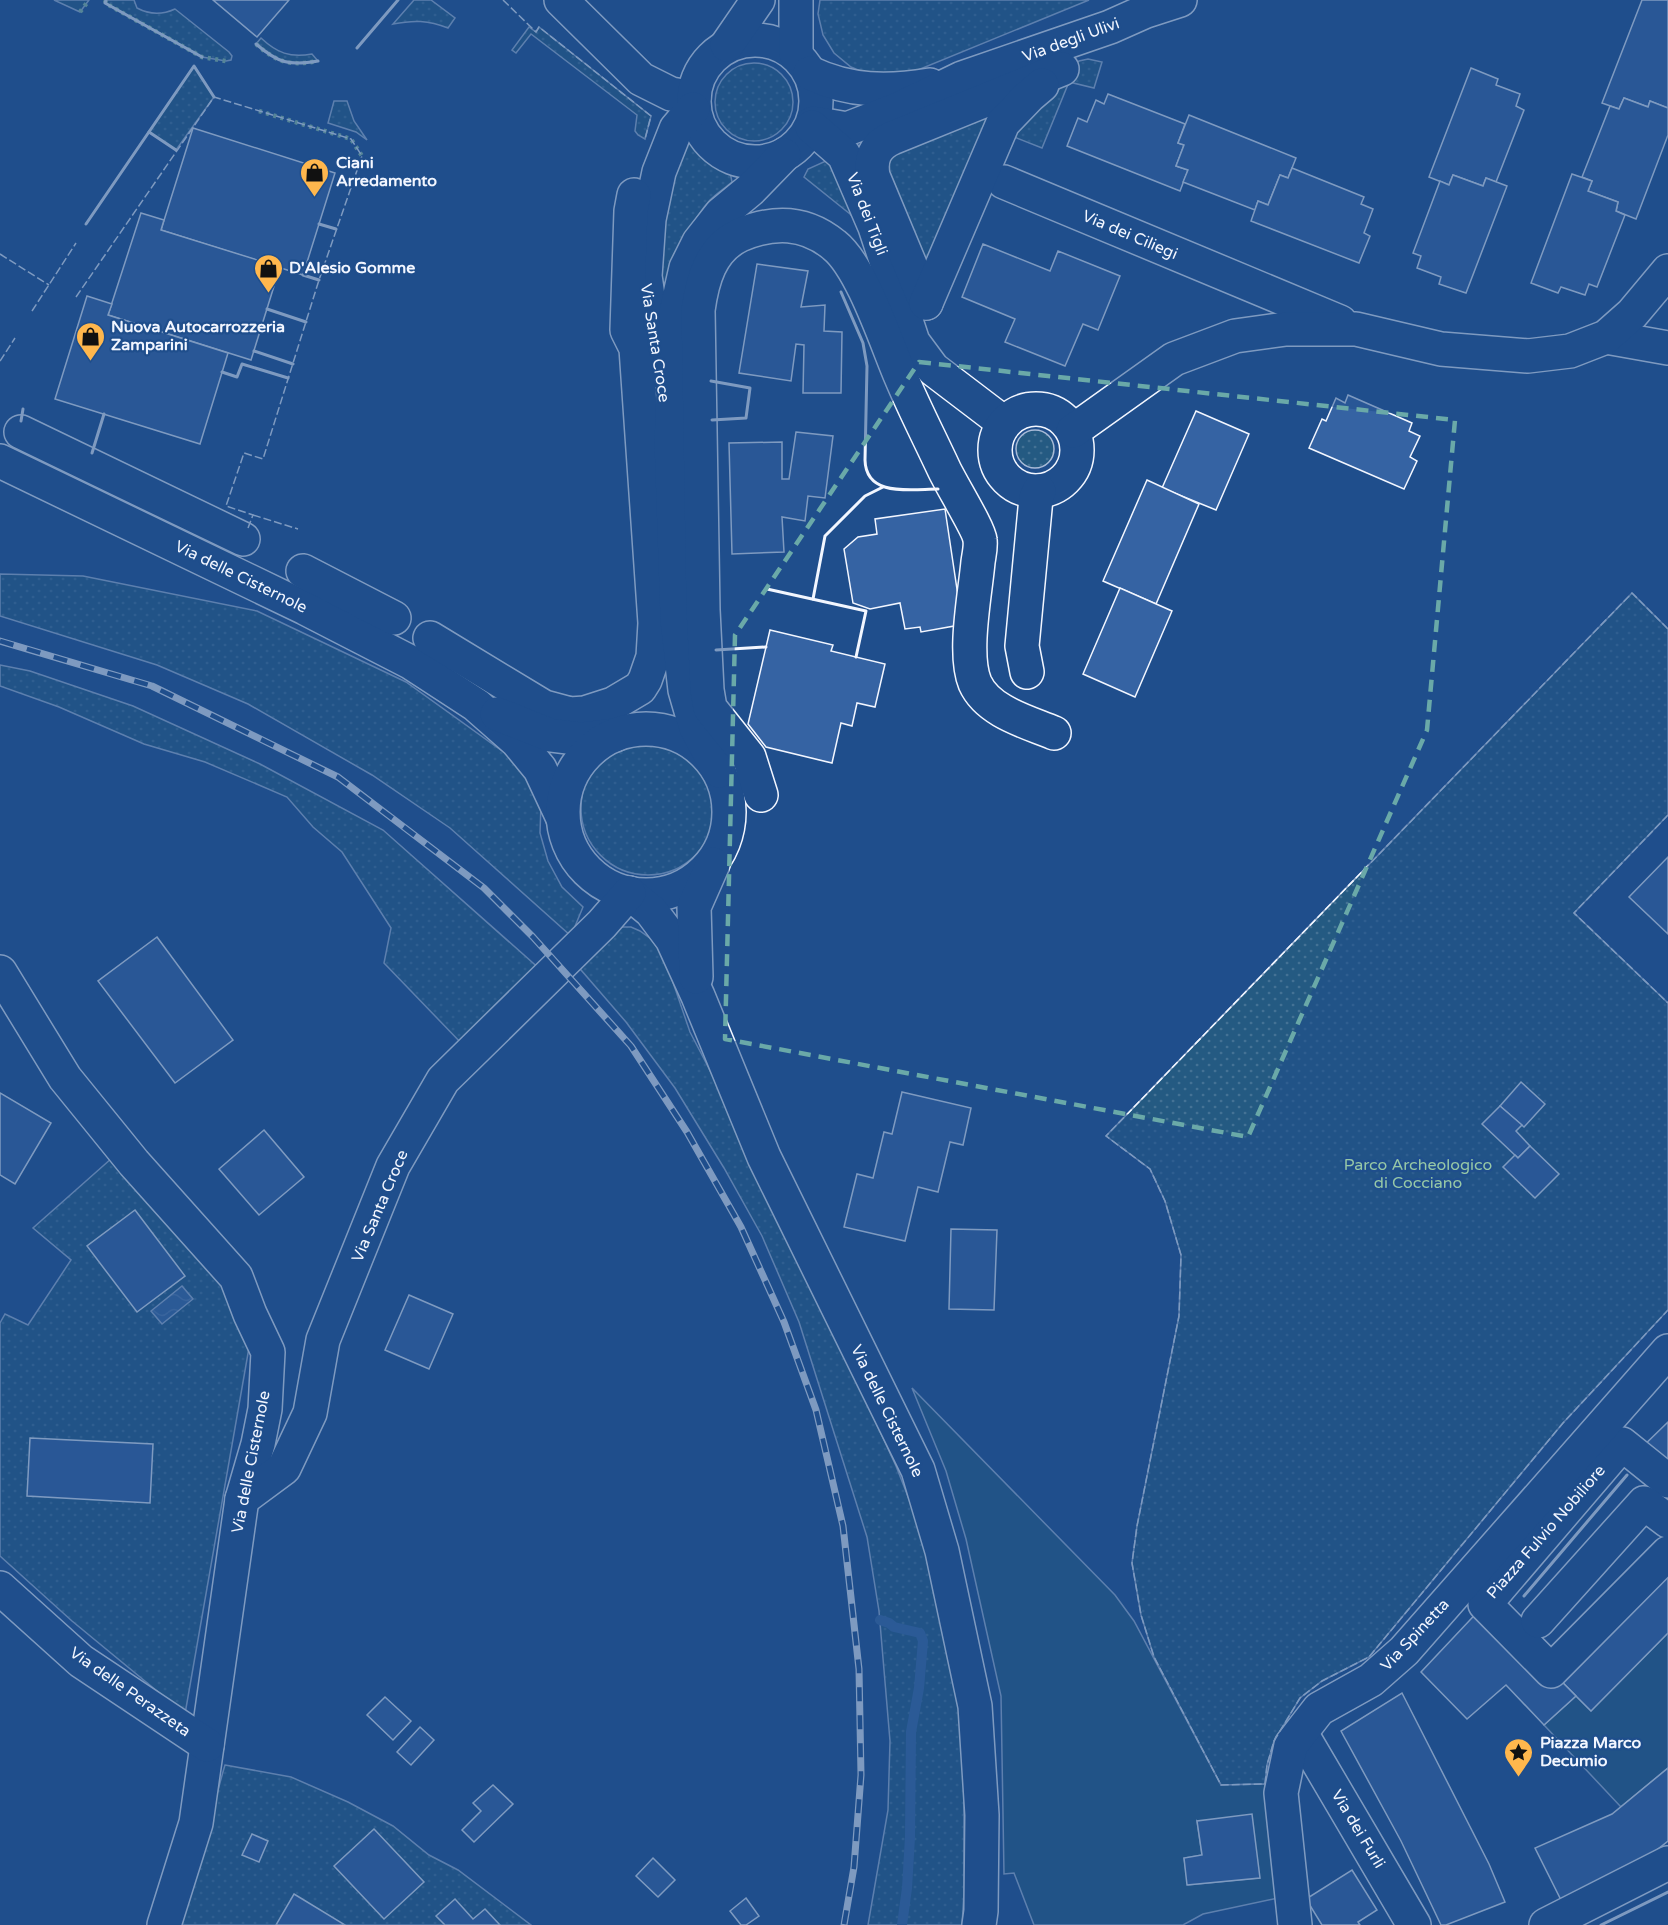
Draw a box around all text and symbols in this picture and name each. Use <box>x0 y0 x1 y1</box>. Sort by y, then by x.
street label: Via degli Ulivi <box>1020 13 1122 67</box>
place label: Ciani Arredamento <box>336 153 437 191</box>
shop icon: Ciani Arredamento <box>299 156 331 198</box>
street label: Via dei Tigli <box>842 170 892 258</box>
street label: Via dei Ciliegi <box>1079 206 1181 264</box>
shop icon: D'Alesio Gomme <box>252 252 284 294</box>
place label: D'Alesio Gomme <box>289 258 415 278</box>
street label: Via Santa Croce <box>636 282 674 404</box>
place label: Nuova Autocarrozzeria Zamparini <box>111 317 285 355</box>
shop icon: Nuova Autocarrozzeria Zamparini <box>74 320 106 362</box>
street label: Via delle Cisternole <box>172 536 310 618</box>
street label: Via Santa Croce <box>347 1147 413 1265</box>
park label: Parco Archeologico di Cocciano <box>1344 1155 1492 1193</box>
street label: Via delle Cisternole <box>846 1342 928 1480</box>
street label: Via delle Cisternole <box>227 1389 275 1535</box>
street label: Piazza Fulvio Nobiliore <box>1482 1461 1610 1603</box>
street label: Via Spinetta <box>1376 1595 1454 1675</box>
street label: Via delle Perazzeta <box>66 1643 194 1741</box>
place label: Piazza Marco Decumio <box>1540 1733 1641 1771</box>
place icon: Piazza Marco Decumio <box>1503 1736 1535 1778</box>
street label: Via dei Furli <box>1327 1786 1389 1872</box>

